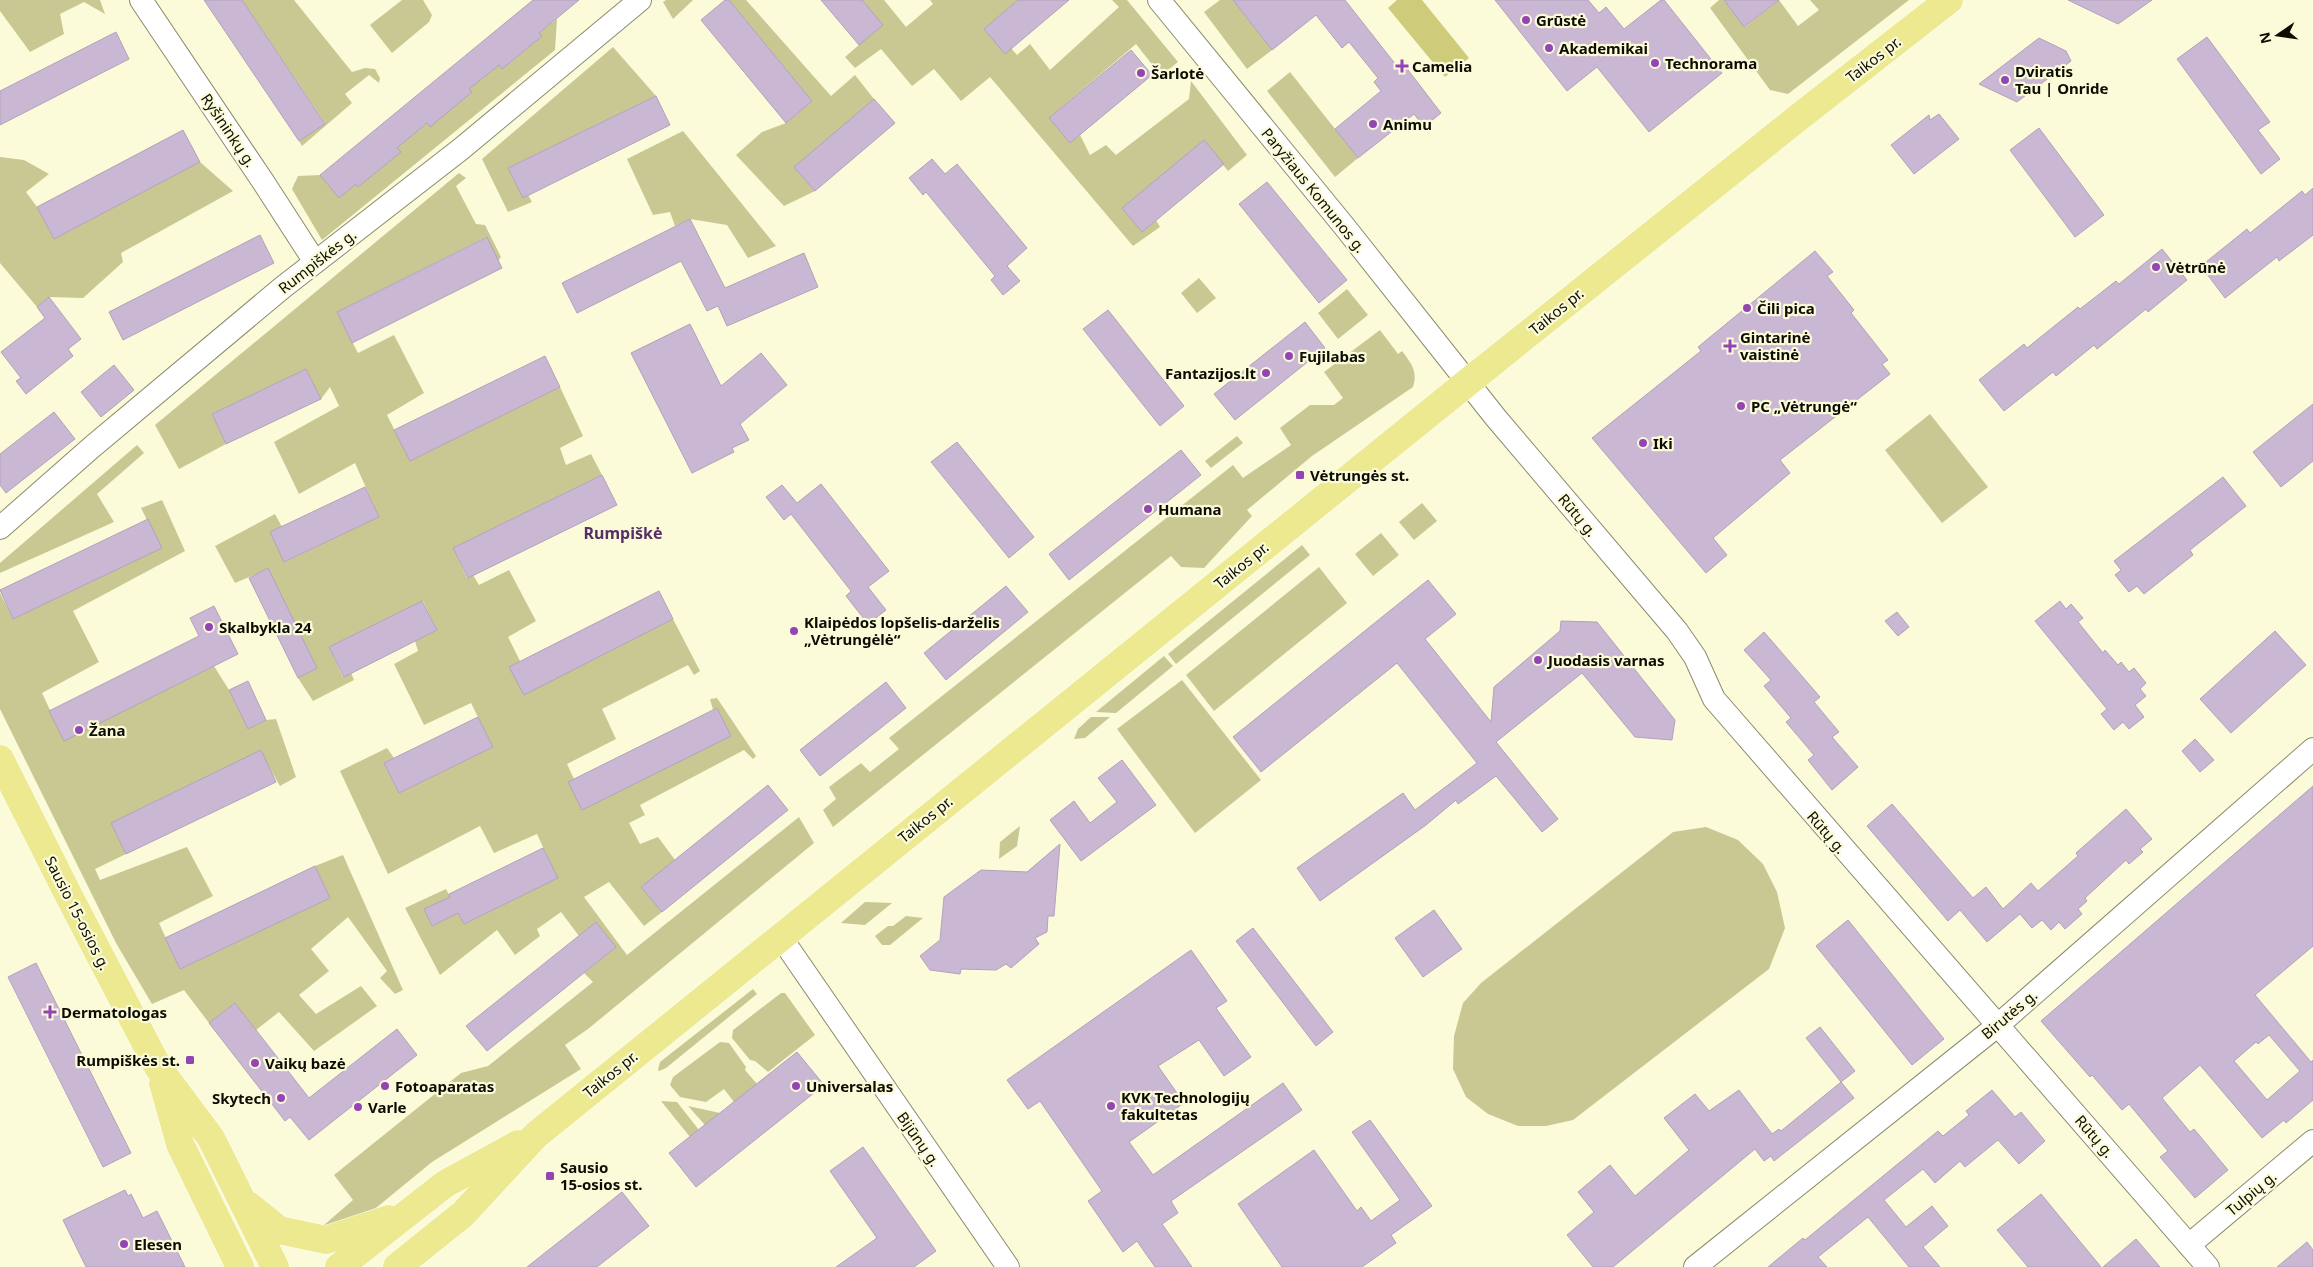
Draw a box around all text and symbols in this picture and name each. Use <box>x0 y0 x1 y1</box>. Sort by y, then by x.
place label: Grūstė <box>1536 10 1586 30</box>
north arrow <box>2253 10 2303 60</box>
marker: Grūstė <box>1520 14 1532 26</box>
text: N <box>2254 30 2275 46</box>
street label: Taikos pr. <box>1841 31 1905 87</box>
place label: Akademikai <box>1559 38 1648 58</box>
marker: Akademikai <box>1543 42 1555 54</box>
place label: Technorama <box>1665 53 1757 73</box>
place label: Camelia <box>1412 56 1472 76</box>
marker: Technorama <box>1649 57 1661 69</box>
marker: Camelia <box>1396 60 1408 72</box>
place label: Dviratis Tau | Onride <box>2015 61 2109 98</box>
place label: Šarlotė <box>1151 63 1204 83</box>
marker: Šarlotė <box>1135 67 1147 79</box>
marker: Dviratis Tau | Onride <box>1999 74 2011 86</box>
street label: Ryšininkų g. <box>197 89 261 171</box>
place label: Animu <box>1383 114 1432 134</box>
marker: Animu <box>1367 118 1379 130</box>
street label: Paryžiaus Komunos g. <box>1257 123 1371 257</box>
street label: Rumpiškės g. <box>274 224 360 298</box>
place label: Vėtrūnė <box>2166 257 2226 277</box>
marker: Vėtrūnė <box>2150 261 2162 273</box>
street label: Taikos pr. <box>1525 283 1587 339</box>
place label: Čili pica <box>1757 298 1815 318</box>
marker: Čili pica <box>1741 302 1753 314</box>
place label: Gintarinė vaistinė <box>1740 327 1811 364</box>
marker: Gintarinė vaistinė <box>1724 340 1736 352</box>
place label: Fujilabas <box>1299 346 1365 366</box>
marker: Fujilabas <box>1283 350 1295 362</box>
place label: Fantazijos.lt <box>1165 363 1256 383</box>
marker: Fantazijos.lt <box>1260 367 1272 379</box>
place label: PC „Vėtrungė“ <box>1751 396 1857 416</box>
marker: PC „Vėtrungė“ <box>1735 400 1747 412</box>
place label: Iki <box>1653 433 1673 453</box>
marker: Iki <box>1637 437 1649 449</box>
place label: Vėtrungės st. <box>1310 465 1409 485</box>
marker: Vėtrungės st. <box>1294 469 1306 481</box>
street label: Rūtų g. <box>1554 489 1602 541</box>
place label: Humana <box>1158 499 1222 519</box>
marker: Humana <box>1142 503 1154 515</box>
district label: Rumpiškė <box>584 522 662 544</box>
street label: Taikos pr. <box>1210 537 1272 593</box>
place label: Klaipėdos lopšelis-darželis „Vėtrungėlė“ <box>804 612 1000 649</box>
place label: Skalbykla 24 <box>219 617 312 637</box>
marker: Skalbykla 24 <box>203 621 215 633</box>
marker: Klaipėdos lopšelis-darželis „Vėtrungėlė“ <box>788 625 800 637</box>
place label: Juodasis varnas <box>1546 650 1665 670</box>
marker: Juodasis varnas <box>1532 654 1544 666</box>
place label: Žana <box>89 720 125 740</box>
marker: Žana <box>73 724 85 736</box>
street label: Taikos pr. <box>894 791 956 847</box>
street label: Rūtų g. <box>1803 806 1851 858</box>
street label: Sausio 15-osios g. <box>41 853 115 973</box>
street label: Birutės g. <box>1977 985 2041 1043</box>
place label: Dermatologas <box>61 1002 167 1022</box>
marker: Dermatologas <box>43 1005 57 1019</box>
street label: Taikos pr. <box>579 1046 641 1102</box>
place label: Rumpiškės st. <box>76 1050 180 1070</box>
place label: Vaikų bazė <box>265 1053 346 1073</box>
marker: Rumpiškės st. <box>184 1054 196 1066</box>
marker: Vaikų bazė <box>249 1057 261 1069</box>
place label: Fotoaparatas <box>395 1076 494 1096</box>
place label: Universalas <box>806 1076 893 1096</box>
marker: Fotoaparatas <box>379 1080 391 1092</box>
marker: Universalas <box>790 1080 802 1092</box>
place label: KVK Technologijų fakultetas <box>1121 1087 1250 1124</box>
place label: Skytech <box>212 1088 271 1108</box>
marker: Skytech <box>275 1092 287 1104</box>
place label: Varle <box>368 1097 407 1117</box>
marker: KVK Technologijų fakultetas <box>1105 1100 1117 1112</box>
marker: Varle <box>352 1101 364 1113</box>
street label: Bijūnų g. <box>893 1108 945 1170</box>
street label: Rūtų g. <box>2071 1110 2119 1162</box>
place label: Sausio 15-osios st. <box>560 1157 642 1194</box>
street label: Tulpių g. <box>2221 1166 2281 1220</box>
marker: Sausio 15-osios st. <box>544 1170 556 1182</box>
place label: Elesen <box>134 1234 182 1254</box>
marker: Elesen <box>118 1238 130 1250</box>

